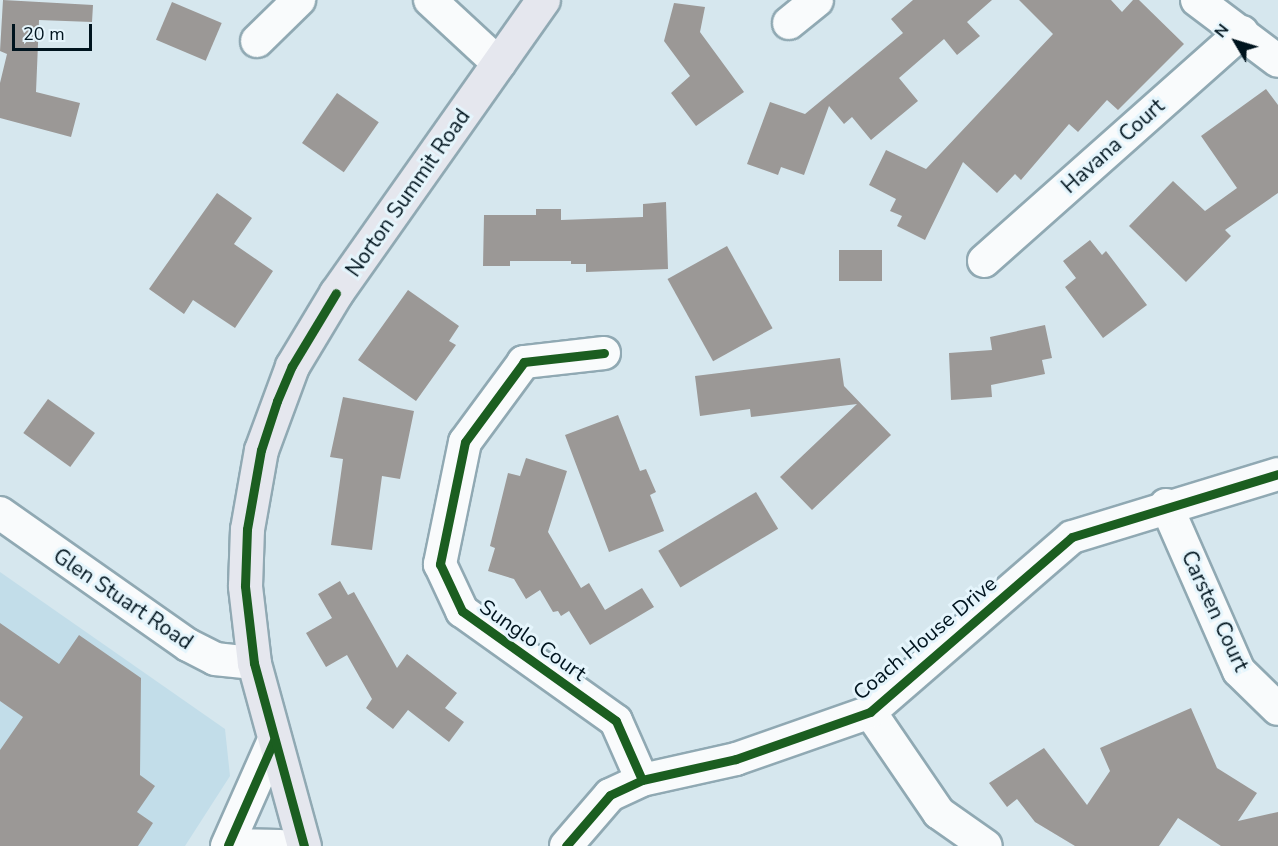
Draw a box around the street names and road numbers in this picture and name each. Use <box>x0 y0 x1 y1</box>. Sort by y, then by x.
street label: Havana Court <box>1056 93 1170 199</box>
street label: Norton Summit Road <box>341 104 475 282</box>
street label: Glen Stuart Road <box>49 543 197 655</box>
street label: Carsten Court <box>1176 547 1254 675</box>
street label: Coach House Drive <box>848 571 1002 705</box>
street label: Sunglo Court <box>475 594 591 686</box>

